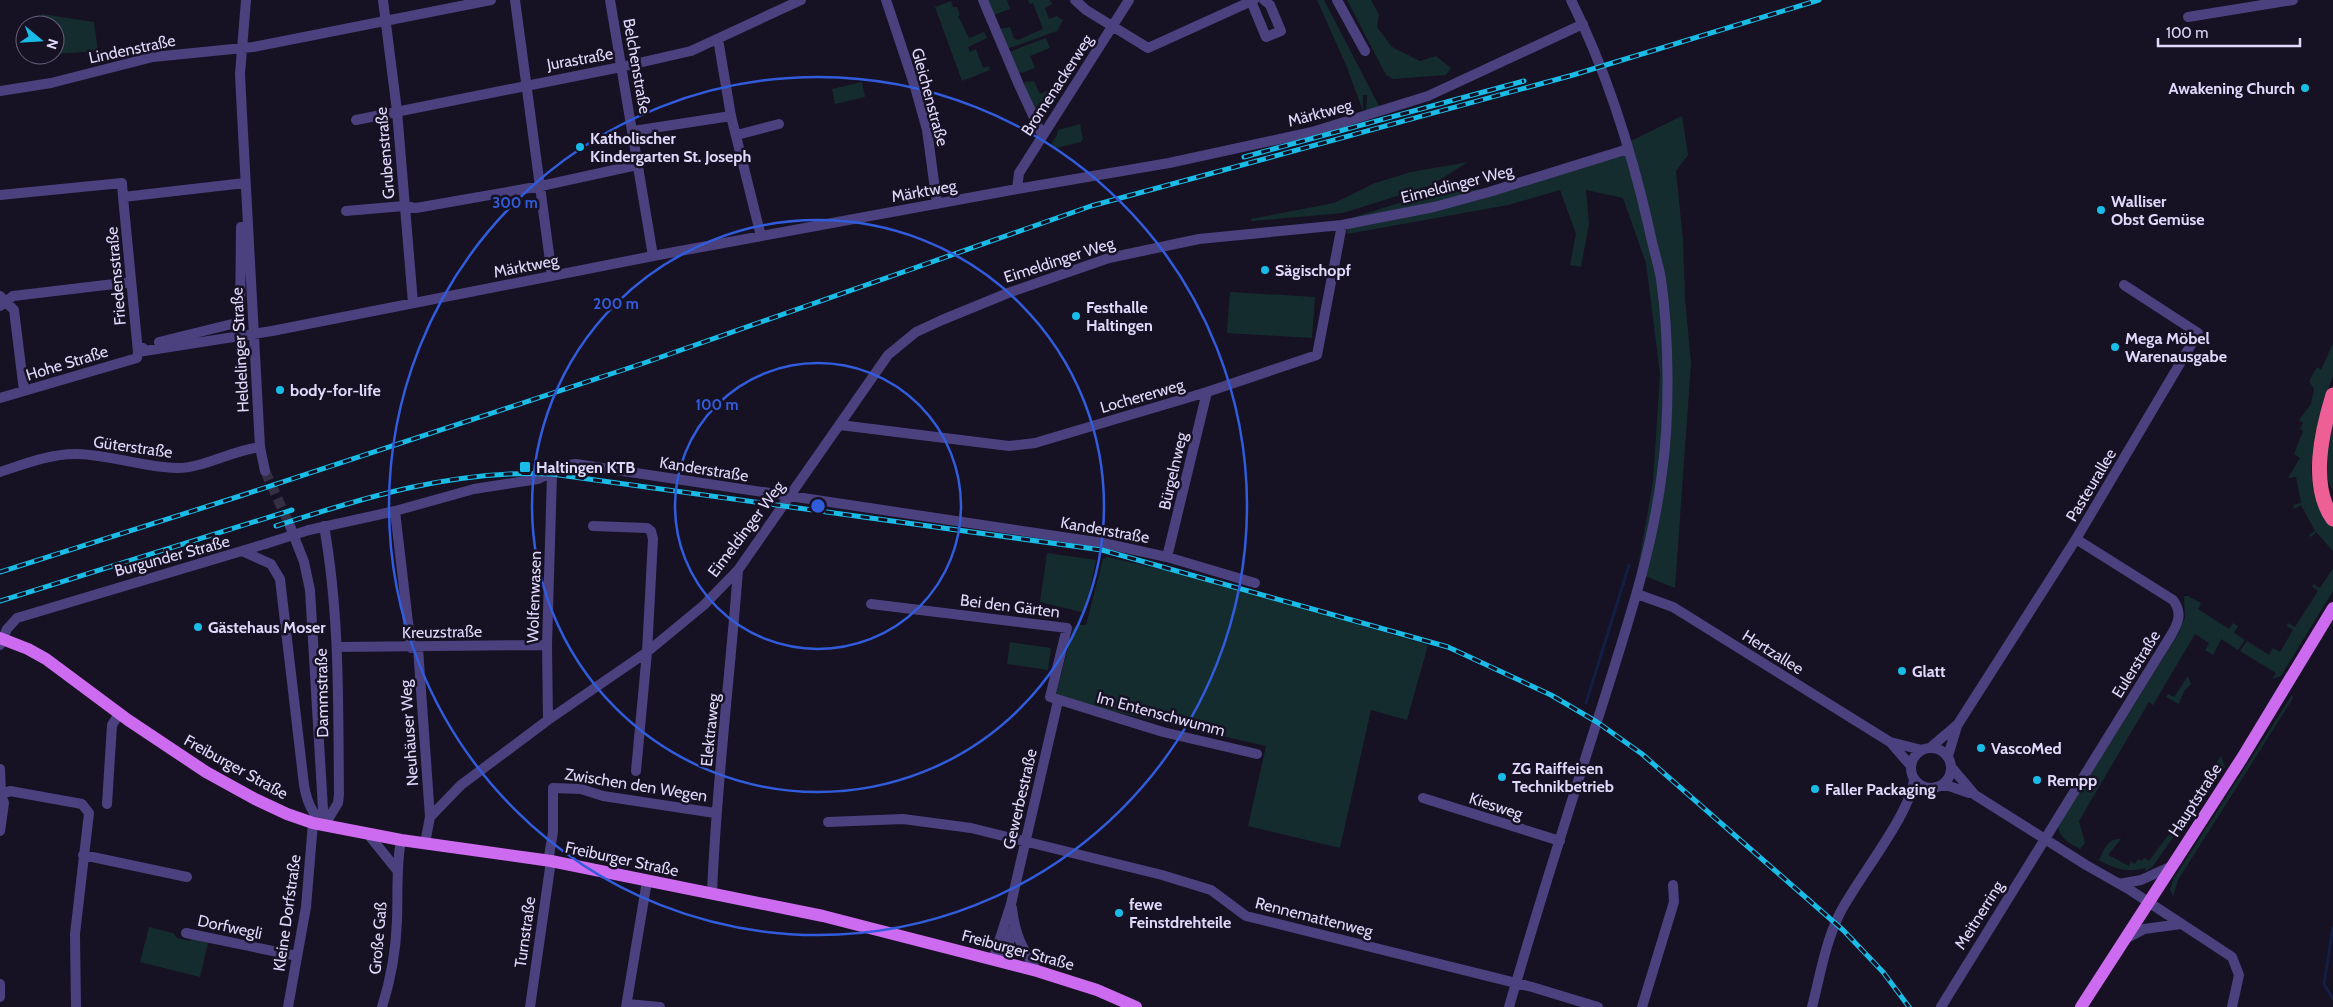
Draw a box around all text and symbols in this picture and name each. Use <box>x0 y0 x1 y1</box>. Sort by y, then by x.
north arrow <box>15 15 65 65</box>
scale bar <box>2158 15 2300 47</box>
street label: Belchenstraße <box>619 17 655 115</box>
text: 100 m <box>2166 24 2208 42</box>
street label: Bromenackerweg <box>1017 30 1097 139</box>
street label: Lindenstraße <box>87 31 177 67</box>
text: N <box>42 37 62 52</box>
street label: Jurastraße <box>544 44 615 74</box>
street label: Gleichenstraße <box>908 46 952 148</box>
place label: Awakening Church <box>2169 79 2295 98</box>
marker: Awakening Church <box>2299 82 2311 94</box>
street label: Märktweg <box>1286 95 1355 131</box>
street label: Grubenstraße <box>372 106 398 200</box>
place label: Katholischer Kindergarten St. Joseph <box>590 129 751 166</box>
marker: Katholischer Kindergarten St. Joseph <box>574 141 586 153</box>
street label: Eimeldinger Weg <box>1399 161 1516 207</box>
street label: Märktweg <box>890 176 959 206</box>
place label: Walliser Obst Gemüse <box>2111 192 2205 229</box>
text: 300 m <box>492 194 538 212</box>
marker: Walliser Obst Gemüse <box>2095 204 2107 216</box>
street label: Friedensstraße <box>102 226 130 326</box>
street label: Eimeldinger Weg <box>1001 233 1118 287</box>
street label: Märktweg <box>492 250 561 282</box>
place label: Sägischopf <box>1275 261 1352 280</box>
marker: Sägischopf <box>1259 264 1271 276</box>
street label: Heldelinger Straße <box>227 287 253 413</box>
text: 200 m <box>593 295 639 313</box>
place label: Festhalle Haltingen <box>1086 298 1153 335</box>
marker: Festhalle Haltingen <box>1070 310 1082 322</box>
place label: Mega Möbel Warenausgabe <box>2125 329 2227 366</box>
marker: Mega Möbel Warenausgabe <box>2109 341 2121 353</box>
street label: Hohe Straße <box>24 342 110 384</box>
street label: Lochererweg <box>1098 375 1187 417</box>
place label: body-for-life <box>290 381 381 400</box>
marker: body-for-life <box>274 384 286 396</box>
text: 100 m <box>695 396 739 414</box>
street label: Bürgelnweg <box>1155 429 1191 512</box>
street label: Güterstraße <box>92 432 174 462</box>
street label: Pasteurallee <box>2062 445 2120 525</box>
street label: Kanderstraße <box>658 453 750 485</box>
place label: Haltingen KTB <box>536 458 635 477</box>
marker: Haltingen KTB <box>518 460 532 474</box>
street label: Eimeldinger Weg <box>704 476 789 581</box>
centre of rings <box>809 497 827 515</box>
street label: Kanderstraße <box>1059 513 1151 547</box>
street label: Burgunder Straße <box>112 532 232 580</box>
street label: Wolfenwasen <box>523 551 545 643</box>
street label: Bei den Gärten <box>959 590 1061 622</box>
place label: Gästehaus Moser <box>208 618 326 637</box>
marker: Gästehaus Moser <box>192 621 204 633</box>
street label: Kreuzstraße <box>402 622 482 642</box>
street label: Hertzallee <box>1739 626 1807 678</box>
street label: Eulerstraße <box>2108 627 2164 701</box>
street label: Dammstraße <box>312 648 332 738</box>
place label: Glatt <box>1912 662 1946 681</box>
marker: Glatt <box>1896 665 1908 677</box>
street label: Neuhäuser Weg <box>396 678 422 787</box>
street label: Im Entenschwumm <box>1095 688 1227 740</box>
street label: Elektraweg <box>697 691 723 768</box>
street label: Freiburger Straße <box>181 731 291 803</box>
place label: VascoMed <box>1991 739 2062 758</box>
marker: VascoMed <box>1975 742 1987 754</box>
street label: Gewerbestraße <box>999 747 1041 851</box>
place label: ZG Raiffeisen Technikbetrieb <box>1512 759 1614 796</box>
street label: Hauptstraße <box>2164 760 2226 840</box>
street label: Zwischen den Wegen <box>563 764 709 806</box>
marker: ZG Raiffeisen Technikbetrieb <box>1496 771 1508 783</box>
place label: Rempp <box>2047 771 2097 790</box>
marker: Rempp <box>2031 774 2043 786</box>
place label: Faller Packaging <box>1825 780 1936 799</box>
marker: Faller Packaging <box>1809 783 1821 795</box>
street label: Kiesweg <box>1467 788 1526 824</box>
street label: Freiburger Straße <box>563 838 681 880</box>
street label: Kleine Dorfstraße <box>269 853 305 973</box>
street label: Meitnerring <box>1950 876 2008 953</box>
street label: Rennemattenweg <box>1253 893 1376 941</box>
street label: Turnstraße <box>511 895 539 969</box>
place label: fewe Feinstdrehteile <box>1129 895 1231 932</box>
street label: Große Gaß <box>365 901 391 975</box>
marker: fewe Feinstdrehteile <box>1113 907 1125 919</box>
street label: Dorfwegli <box>196 911 264 943</box>
street label: Freiburger Straße <box>960 926 1076 974</box>

